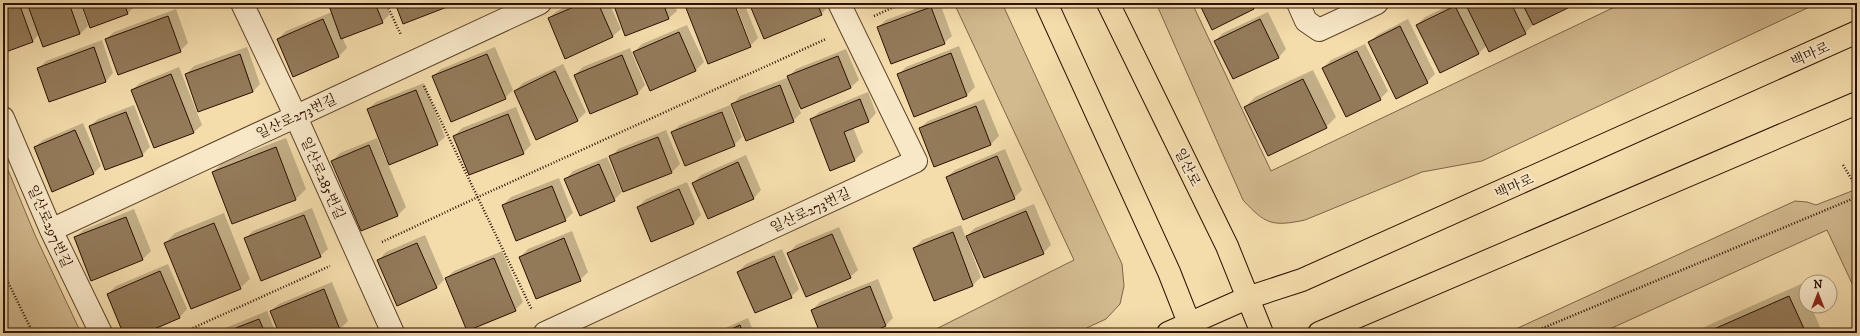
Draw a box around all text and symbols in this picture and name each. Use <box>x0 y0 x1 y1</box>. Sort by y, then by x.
street label: 백마로 <box>1788 38 1833 71</box>
street label: 일산로273번길 <box>253 90 340 143</box>
street label: 일산로285번길 <box>296 134 348 222</box>
street label: 일산로 <box>1170 145 1204 190</box>
street label: 백마로 <box>1492 170 1537 203</box>
street label: 일산로297번길 <box>23 182 75 271</box>
street label: 일산로273번길 <box>767 184 854 237</box>
north arrow <box>1798 274 1838 314</box>
text: N <box>1813 278 1823 292</box>

